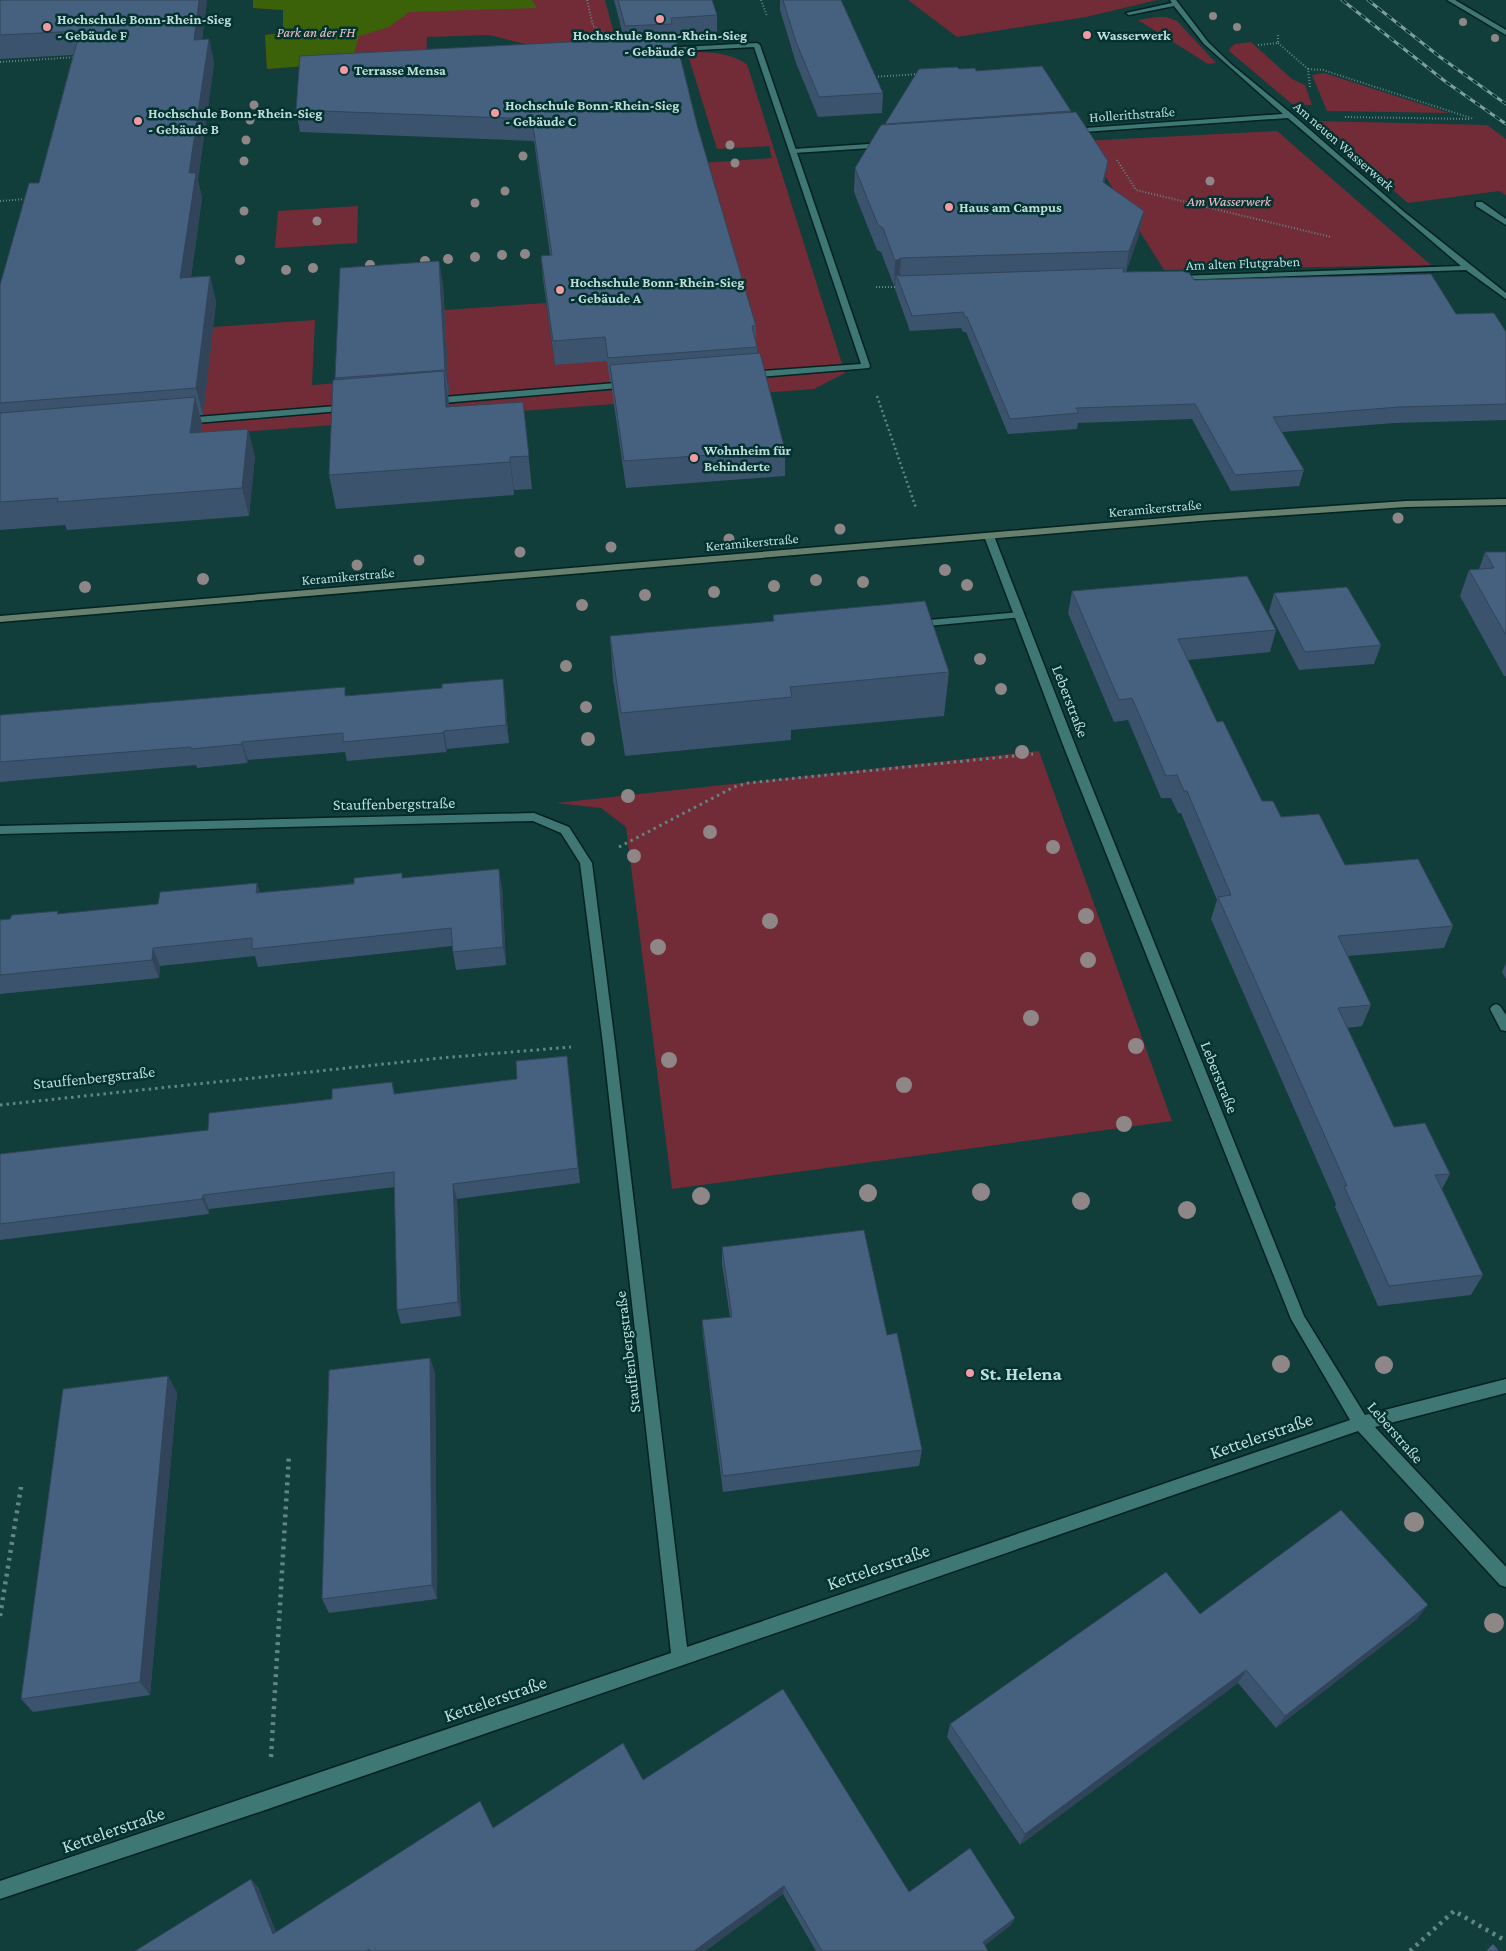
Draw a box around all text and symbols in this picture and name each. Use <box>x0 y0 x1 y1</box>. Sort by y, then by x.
place label: Hochschule Bonn-Rhein-Sieg - Gebäude F <box>57 11 231 43</box>
marker: Hochschule Bonn-Rhein-Sieg - Gebäude G <box>654 13 666 25</box>
marker: Hochschule Bonn-Rhein-Sieg - Gebäude F <box>41 21 53 33</box>
park label: Park an der FH <box>277 24 356 40</box>
place label: Hochschule Bonn-Rhein-Sieg - Gebäude G <box>573 27 747 59</box>
place label: Wasserwerk <box>1096 27 1171 43</box>
marker: Wasserwerk <box>1081 29 1093 41</box>
place label: Terrasse Mensa <box>354 62 446 78</box>
marker: Terrasse Mensa <box>338 64 350 76</box>
place label: Hochschule Bonn-Rhein-Sieg - Gebäude C <box>505 97 679 129</box>
street label: Am neuen Wasserwerk <box>1290 98 1398 194</box>
street label: Hollerithstraße <box>1089 103 1175 125</box>
place label: Hochschule Bonn-Rhein-Sieg - Gebäude B <box>148 105 322 137</box>
marker: Hochschule Bonn-Rhein-Sieg - Gebäude C <box>489 107 501 119</box>
marker: Hochschule Bonn-Rhein-Sieg - Gebäude B <box>132 115 144 127</box>
park label: Am Wasserwerk <box>1186 193 1272 209</box>
place label: Haus am Campus <box>959 199 1062 215</box>
marker: Haus am Campus <box>943 201 955 213</box>
street label: Am alten Flutgraben <box>1186 253 1301 273</box>
place label: Hochschule Bonn-Rhein-Sieg - Gebäude A <box>570 274 744 306</box>
marker: Hochschule Bonn-Rhein-Sieg - Gebäude A <box>554 284 566 296</box>
place label: Wohnheim für Behinderte <box>703 442 792 474</box>
marker: Wohnheim für Behinderte <box>688 452 700 464</box>
street label: Keramikerstraße <box>1108 496 1202 520</box>
street label: Keramikerstraße <box>705 530 799 554</box>
street label: Keramikerstraße <box>301 564 395 588</box>
street label: Leberstraße <box>1049 663 1092 740</box>
street label: Stauffenbergstraße <box>333 794 455 814</box>
street label: Leberstraße <box>1197 1039 1242 1116</box>
street label: Stauffenbergstraße <box>32 1063 156 1093</box>
street label: Stauffenbergstraße <box>612 1290 644 1414</box>
place label: St. Helena <box>980 1363 1062 1384</box>
marker: St. Helena <box>964 1367 976 1379</box>
street label: Leberstraße <box>1364 1398 1427 1467</box>
street label: Kettelerstraße <box>1207 1408 1315 1463</box>
street label: Kettelerstraße <box>824 1539 932 1594</box>
street label: Kettelerstraße <box>441 1671 549 1726</box>
street label: Kettelerstraße <box>59 1802 167 1857</box>

